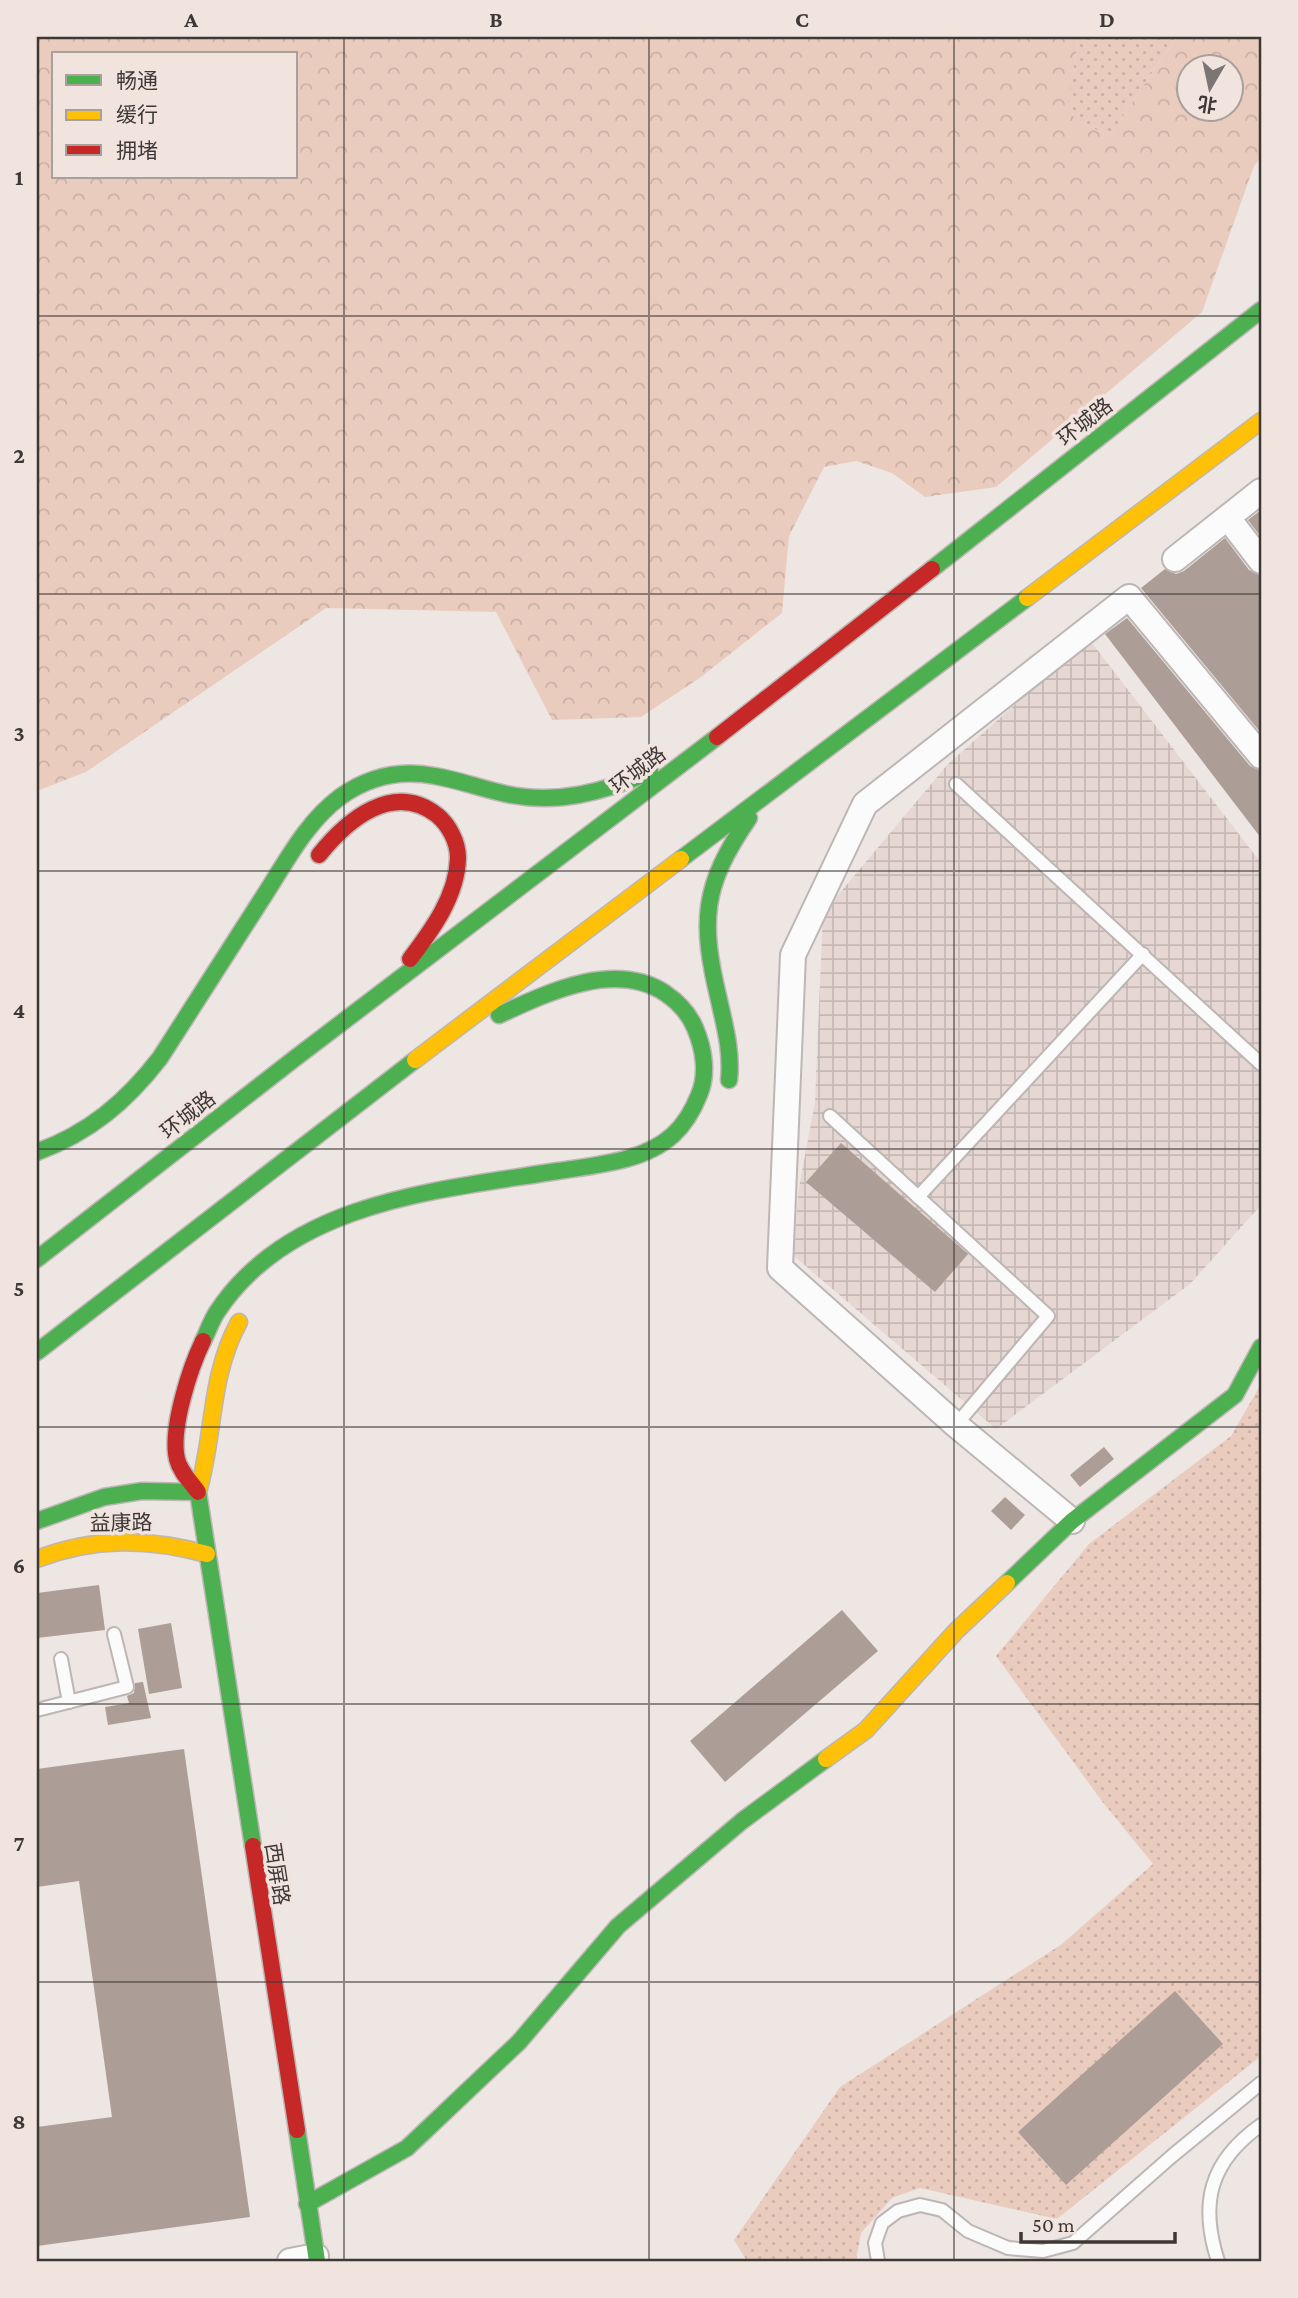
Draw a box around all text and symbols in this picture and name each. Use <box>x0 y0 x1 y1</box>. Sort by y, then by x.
text: A <box>183 6 198 32</box>
text: B <box>489 6 503 32</box>
text: C <box>795 6 809 32</box>
text: D <box>1099 6 1115 32</box>
legend <box>52 52 298 178</box>
north arrow <box>1176 52 1246 122</box>
text: 畅通 <box>116 69 158 93</box>
text: 北 <box>1196 92 1218 116</box>
text: 缓行 <box>116 103 158 127</box>
text: 拥堵 <box>116 139 158 163</box>
text: 1 <box>15 164 24 190</box>
street label: 环城路 <box>1053 393 1117 451</box>
text: 2 <box>13 442 25 468</box>
text: 3 <box>13 720 25 746</box>
street label: 环城路 <box>606 741 670 799</box>
text: 4 <box>13 997 25 1023</box>
street label: 环城路 <box>156 1086 220 1144</box>
text: 5 <box>13 1275 25 1301</box>
street label: 益康路 <box>89 1510 153 1536</box>
text: 6 <box>13 1552 25 1578</box>
text: 7 <box>13 1830 25 1856</box>
street label: 西屏路 <box>260 1841 294 1907</box>
text: 8 <box>12 2108 26 2134</box>
scale bar <box>1021 2200 1176 2244</box>
text: 50 m <box>1032 2213 1075 2237</box>

